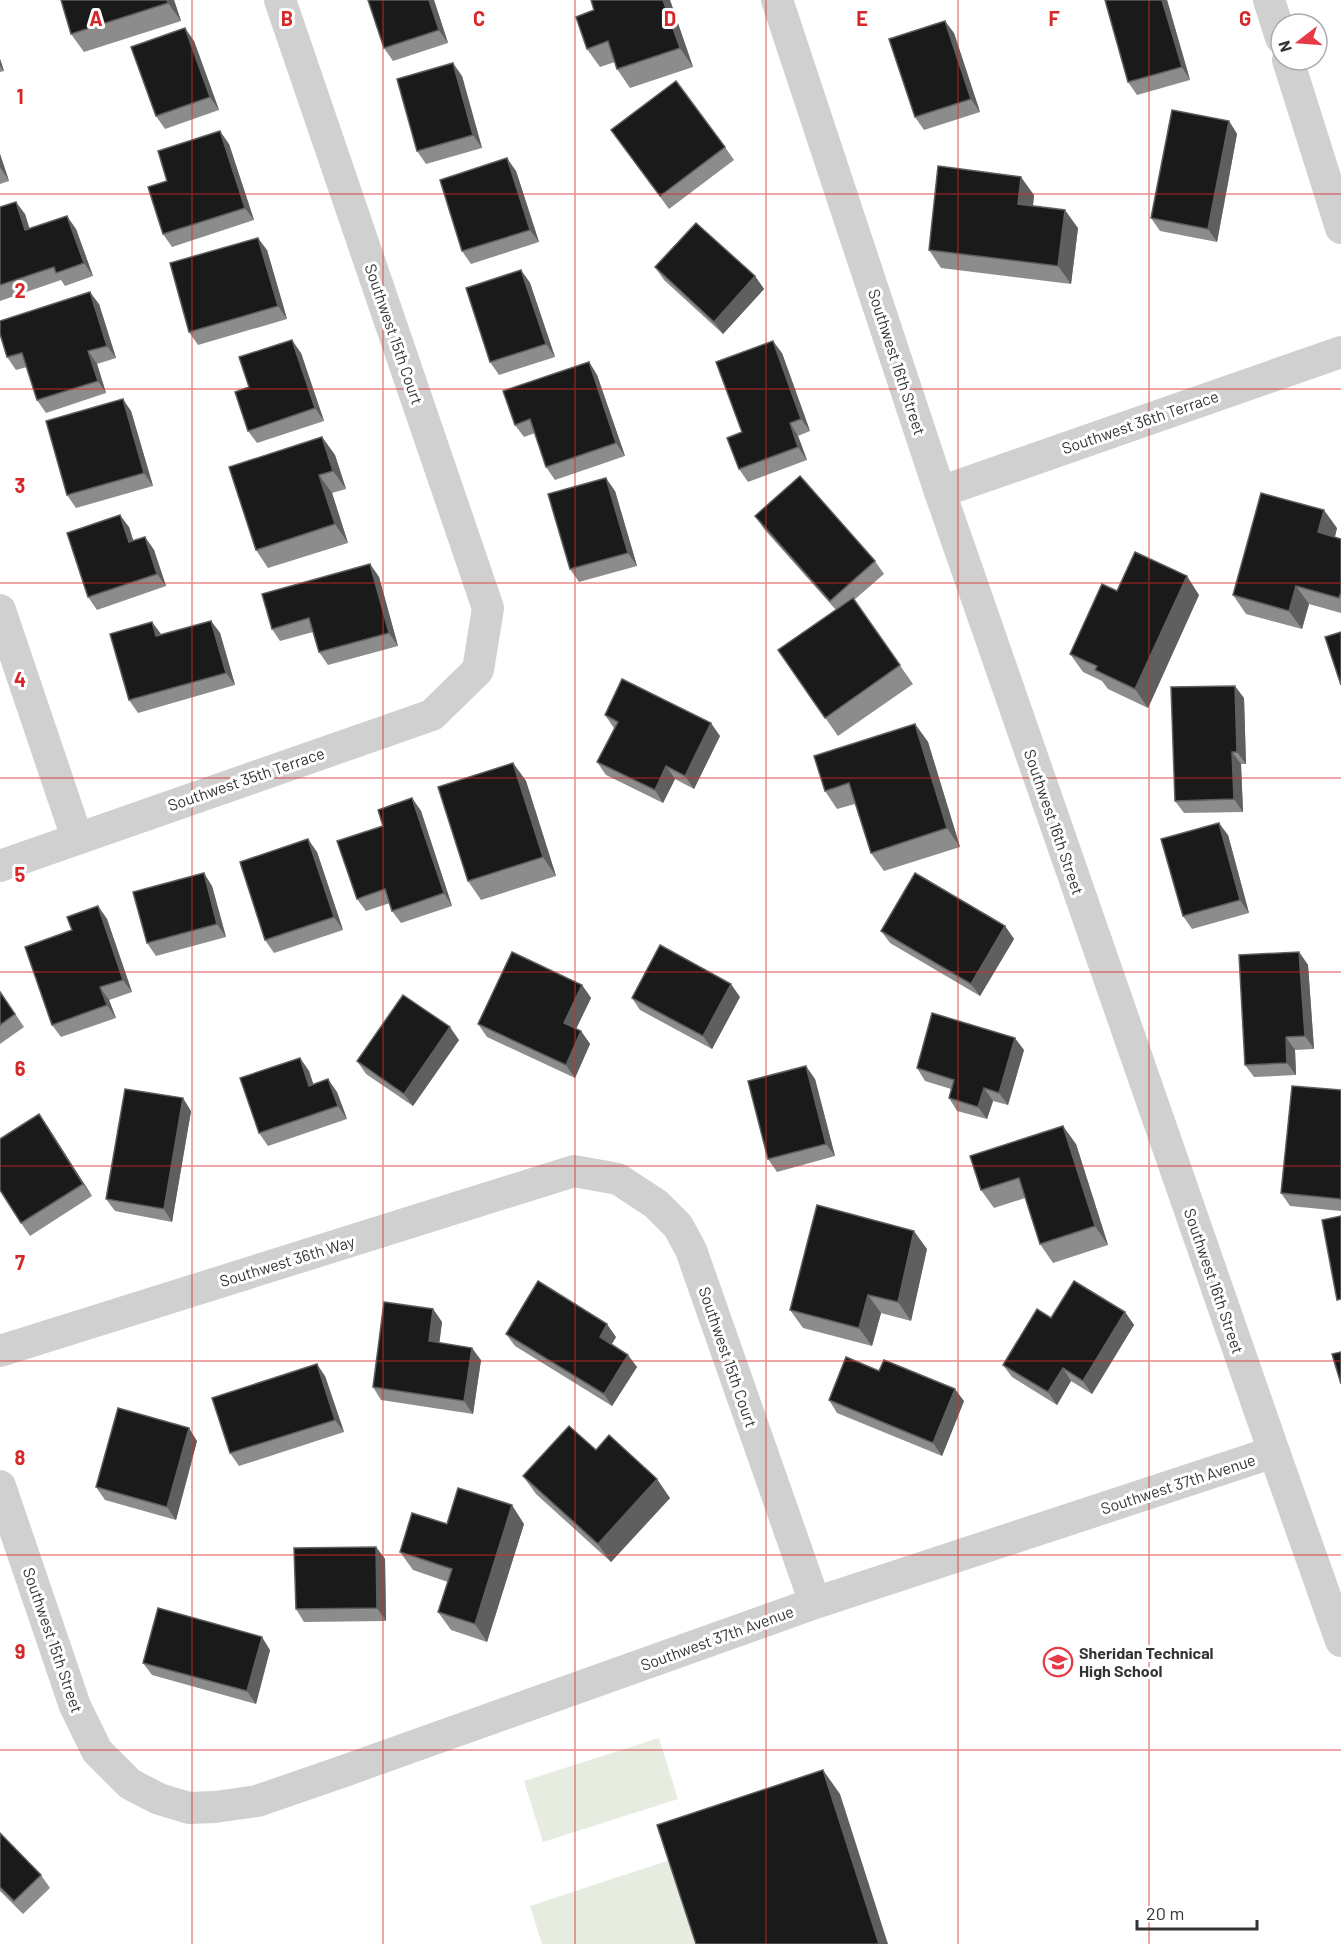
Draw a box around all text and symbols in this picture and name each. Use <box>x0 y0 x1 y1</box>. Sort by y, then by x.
text: A <box>89 6 103 30</box>
text: B <box>281 6 293 30</box>
text: C <box>473 6 485 30</box>
text: D <box>664 6 676 30</box>
text: E <box>856 6 868 30</box>
text: F <box>1048 6 1060 30</box>
text: G <box>1239 6 1251 30</box>
north arrow <box>1269 12 1329 72</box>
text: N <box>1274 39 1295 54</box>
text: 1 <box>16 84 24 108</box>
street label: Southwest 15th Court <box>361 261 427 407</box>
text: 2 <box>14 278 26 302</box>
street label: Southwest 16th Street <box>865 286 930 437</box>
street label: Southwest 36th Terrace <box>1059 386 1221 457</box>
text: 3 <box>15 473 25 497</box>
text: 4 <box>14 667 26 691</box>
street label: Southwest 35th Terrace <box>165 743 327 814</box>
street label: Southwest 16th Street <box>1021 747 1088 897</box>
text: 5 <box>15 862 26 886</box>
text: 6 <box>15 1056 26 1080</box>
street label: Southwest 16th Street <box>1181 1206 1248 1356</box>
street label: Southwest 36th Way <box>217 1231 357 1290</box>
text: 7 <box>15 1250 25 1274</box>
street label: Southwest 15th Court <box>695 1284 761 1430</box>
text: 8 <box>15 1445 26 1469</box>
street label: Southwest 37th Avenue <box>1098 1450 1258 1518</box>
street label: Southwest 15th Street <box>20 1565 87 1715</box>
street label: Southwest 37th Avenue <box>638 1601 796 1674</box>
text: 9 <box>15 1639 25 1663</box>
place label: Sheridan Technical High School <box>1079 1643 1214 1680</box>
school or university icon: Sheridan Technical High School <box>1042 1646 1074 1678</box>
scale bar <box>1137 1893 1257 1931</box>
text: 20 m <box>1146 1902 1184 1924</box>

